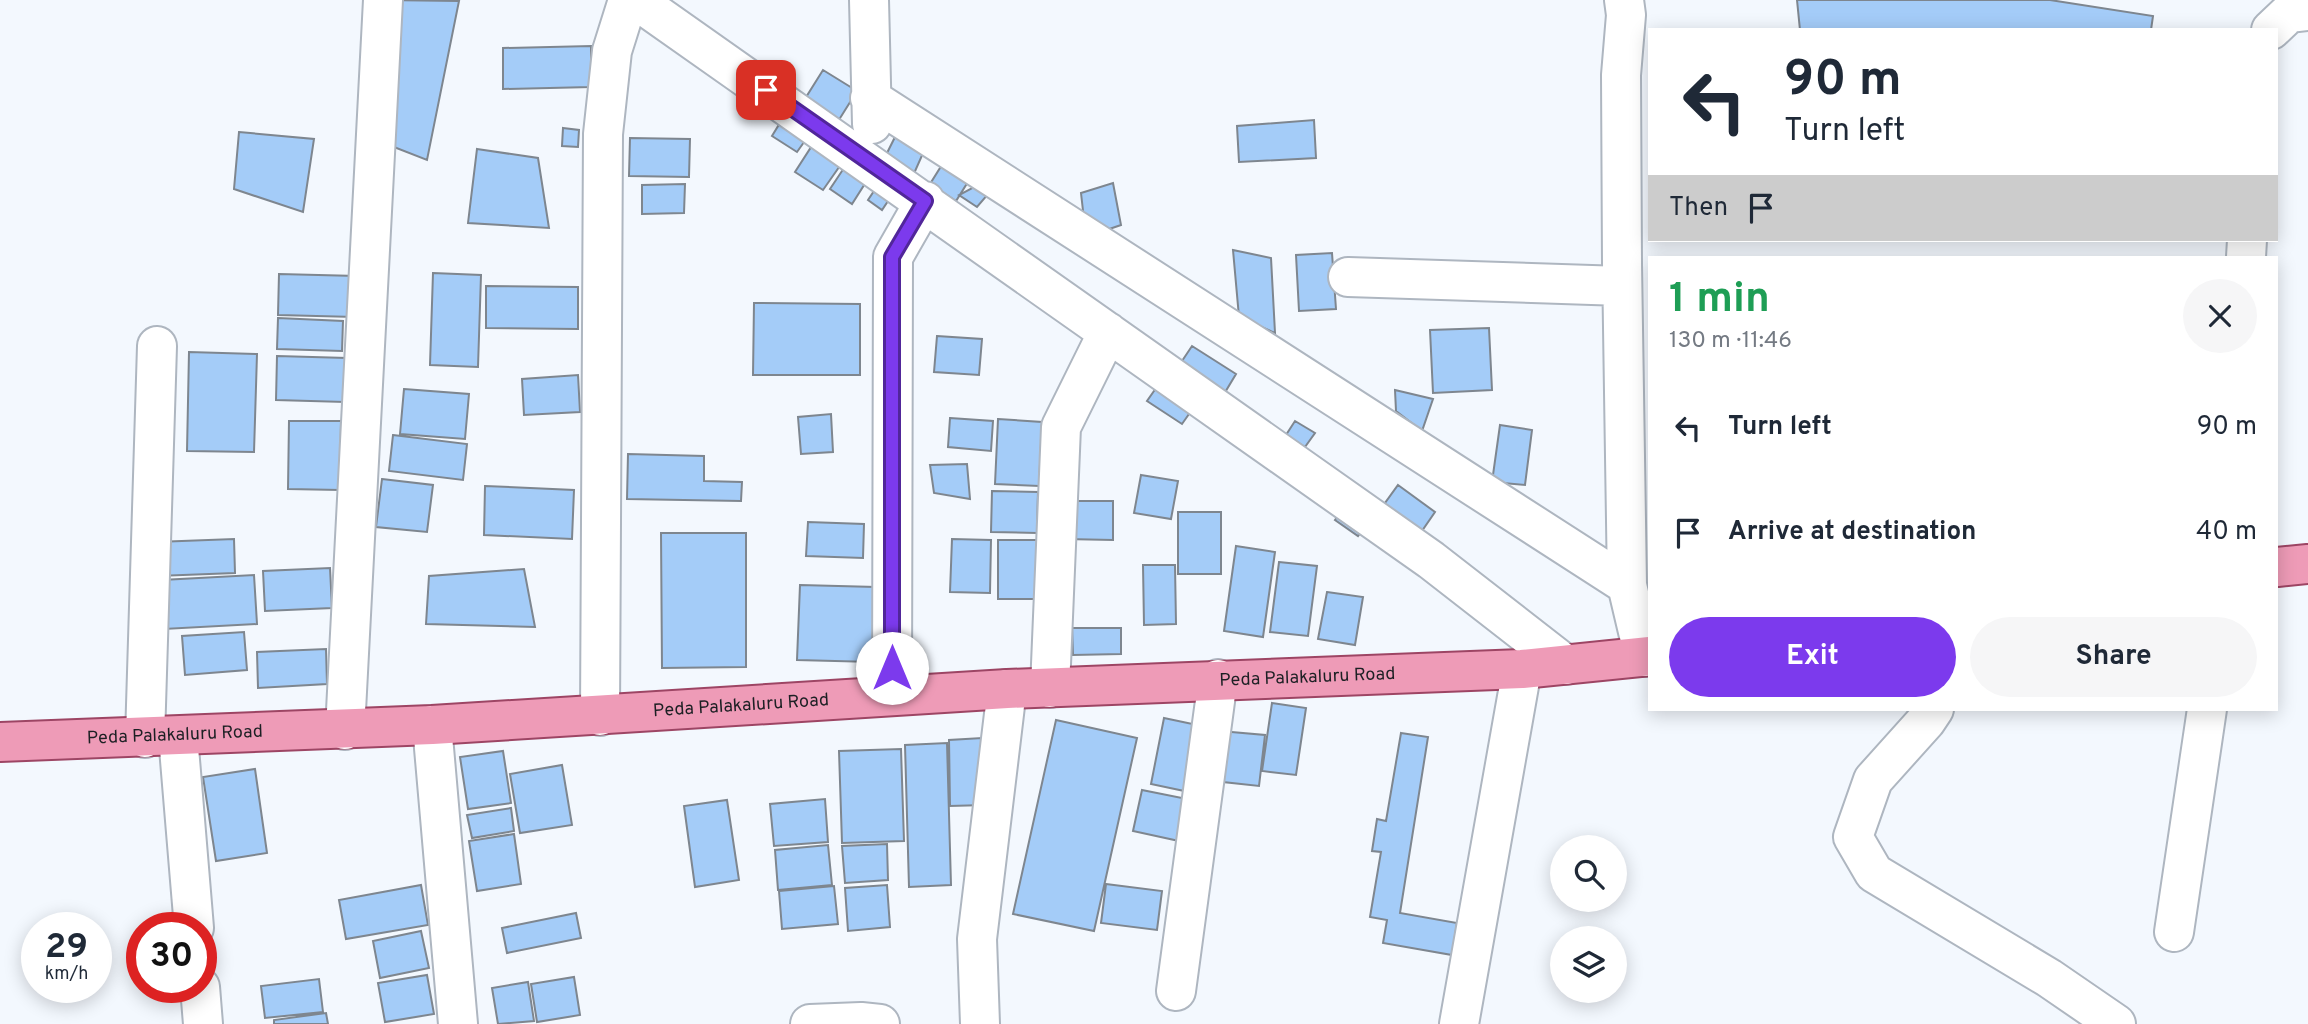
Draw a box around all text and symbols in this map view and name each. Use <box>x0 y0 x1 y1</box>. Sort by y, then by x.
text: 90 m <box>1784 51 1902 113</box>
icon: left <box>1669 56 1760 147</box>
pin <box>736 60 796 120</box>
icon: arrive <box>747 71 785 109</box>
text: Turn left <box>1784 112 1905 152</box>
icon: arrive <box>1742 189 1780 227</box>
text: Then <box>1669 192 1728 225</box>
text: 1 min <box>1669 274 1770 327</box>
button: close <box>2183 279 2257 353</box>
text: 130 m · 11:46 <box>1669 327 1792 356</box>
icon: left <box>1669 409 1707 447</box>
text: Turn left <box>1728 411 1832 444</box>
text: 90 m <box>2197 411 2257 444</box>
icon: arrive <box>1669 514 1707 552</box>
text: Arrive at destination <box>1728 516 1976 549</box>
text: 40 m <box>2196 516 2257 549</box>
button: Exit <box>1669 617 1956 697</box>
button: Share <box>1970 617 2257 697</box>
position arrow <box>855 631 929 705</box>
street label: Peda Palakaluru Road <box>1219 662 1396 692</box>
street label: Peda Palakaluru Road <box>652 689 830 723</box>
street label: Peda Palakaluru Road <box>86 720 263 750</box>
map controls <box>1550 835 1627 1003</box>
button: search <box>1550 835 1627 912</box>
speed limit sign: 30 <box>126 912 217 1003</box>
text: 29 <box>45 926 88 970</box>
button: layers <box>1550 926 1627 1003</box>
text: km/h <box>45 963 88 986</box>

